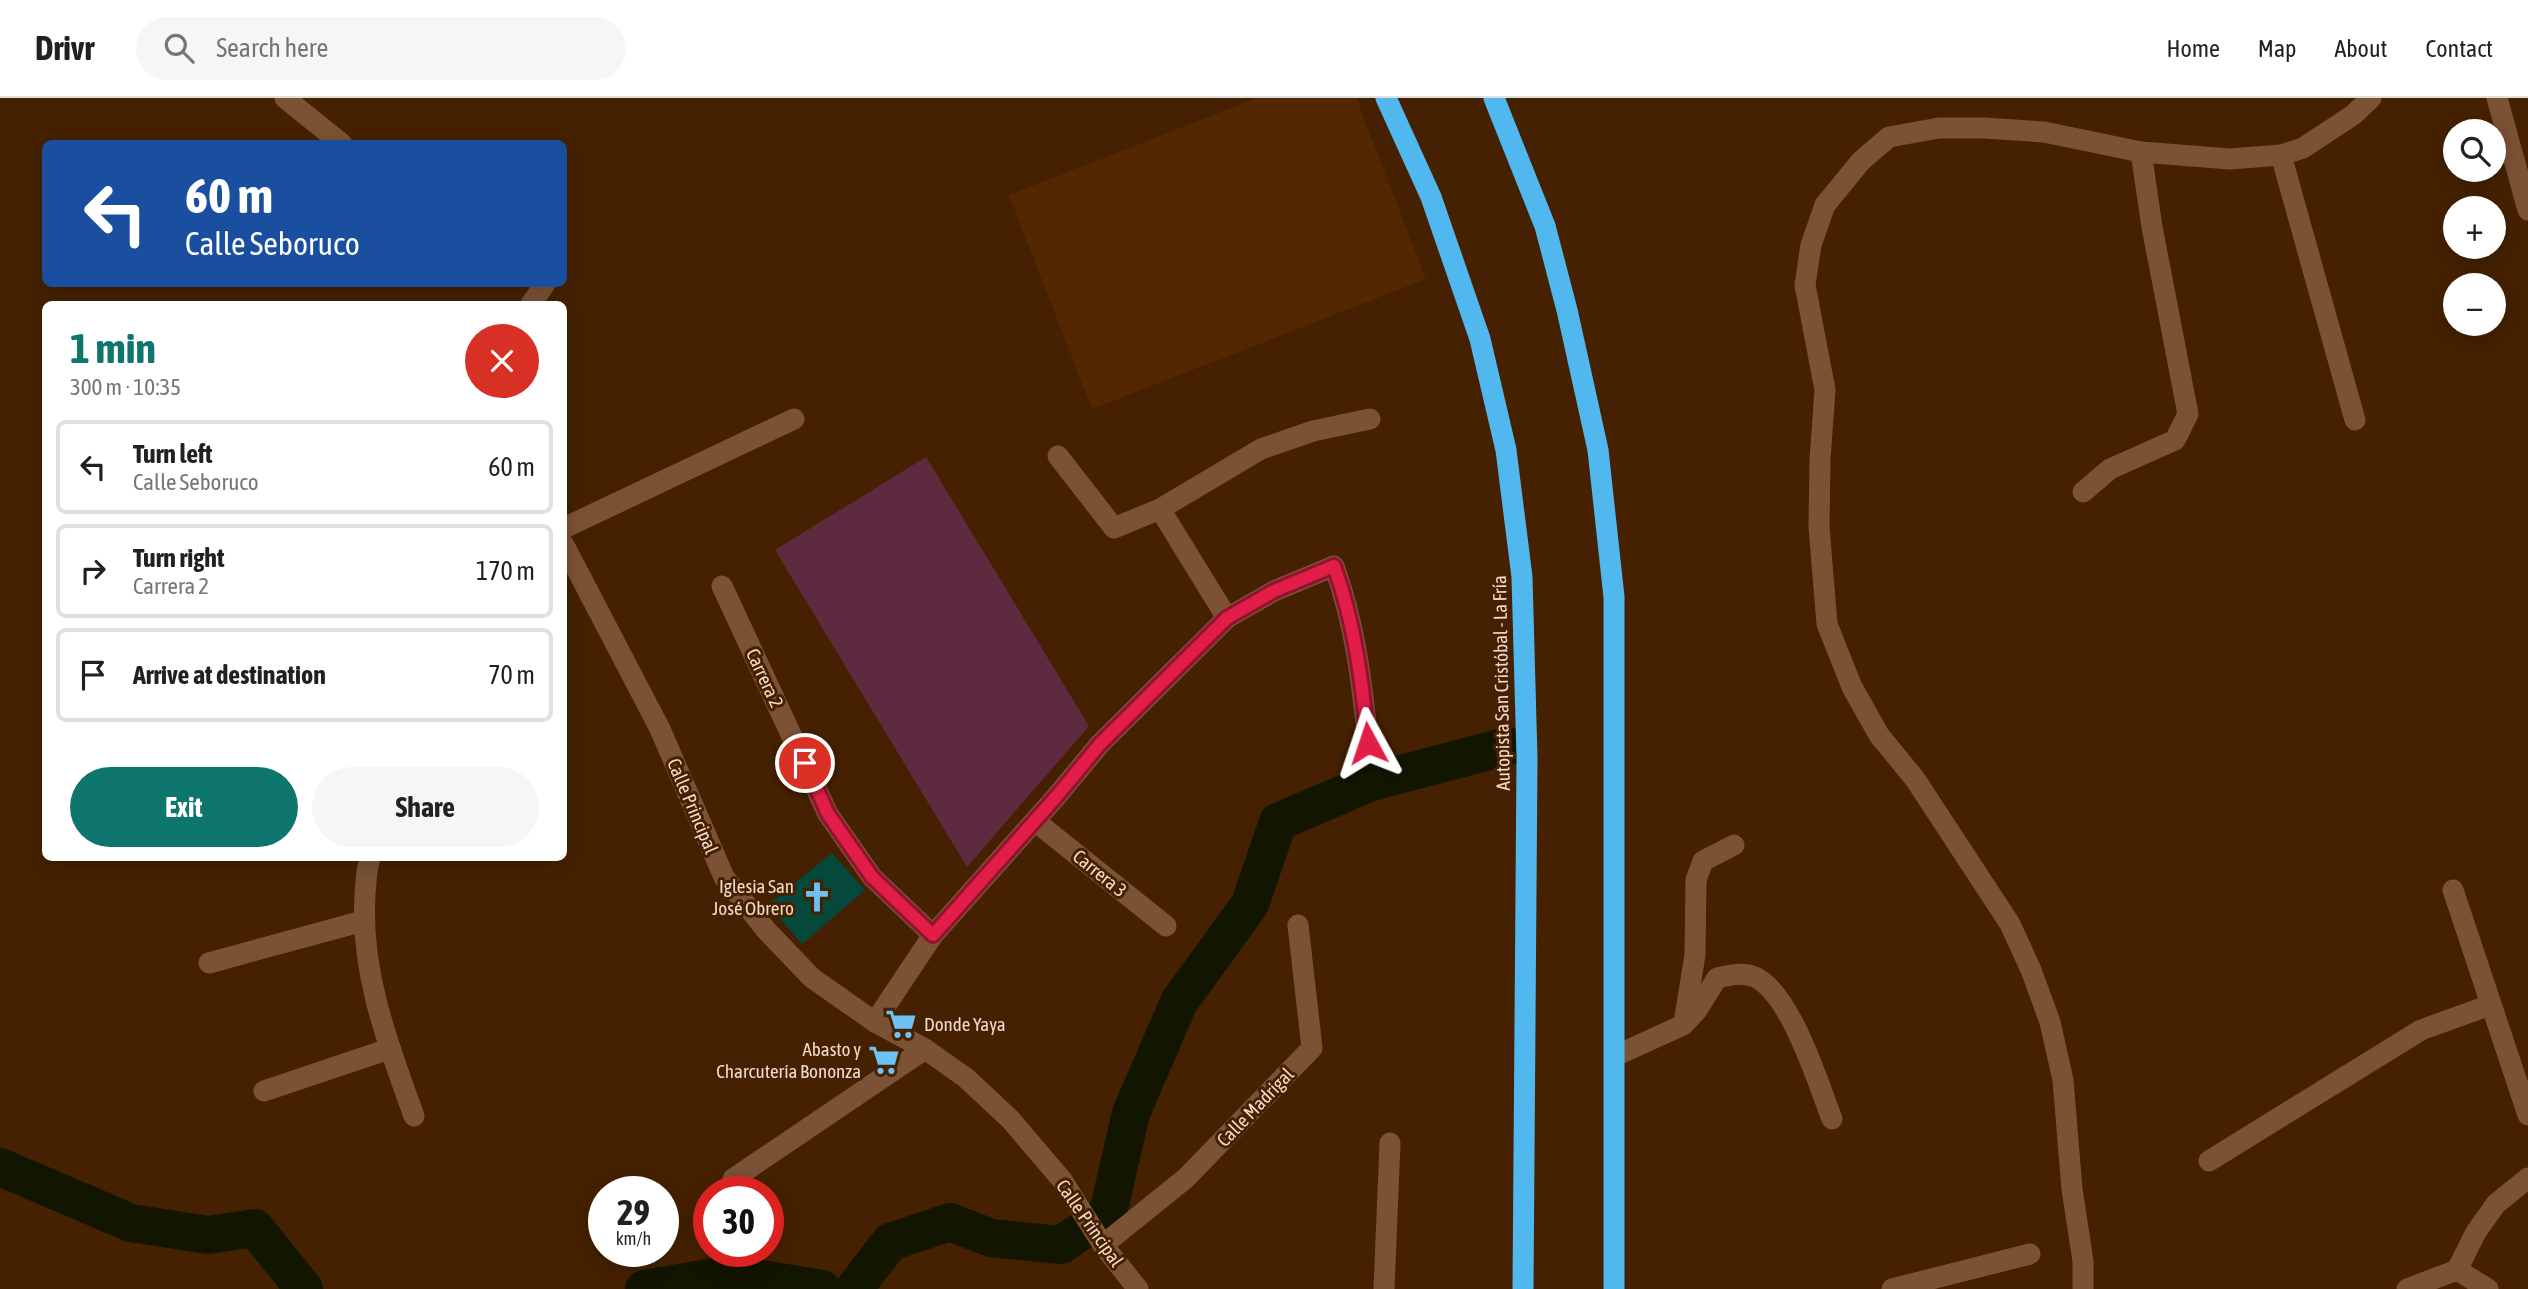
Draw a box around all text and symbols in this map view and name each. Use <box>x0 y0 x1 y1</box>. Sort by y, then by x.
search box <box>136 17 626 80</box>
text: Drivr <box>35 29 94 67</box>
icon: search <box>160 29 198 67</box>
text: Search here <box>216 33 328 63</box>
text: Home <box>2166 35 2220 62</box>
text: Map <box>2258 35 2296 62</box>
text: About <box>2334 35 2387 62</box>
text: Contact <box>2425 35 2493 62</box>
map controls <box>2443 119 2506 336</box>
button: search <box>2443 119 2506 182</box>
text: 60 m <box>185 167 273 223</box>
icon: left <box>70 168 161 259</box>
button: + <box>2443 196 2506 259</box>
text: Calle Seboruco <box>185 225 360 262</box>
button: − <box>2443 273 2506 336</box>
text: 1 min <box>70 324 156 372</box>
button: close <box>465 324 539 398</box>
text: 300 m · 10:35 <box>70 374 181 400</box>
text: Turn left <box>133 439 213 469</box>
icon: left <box>74 448 112 486</box>
text: 60 m <box>488 452 535 482</box>
text: Calle Seboruco <box>133 469 259 495</box>
text: Turn right <box>133 543 224 573</box>
icon: right <box>74 552 112 590</box>
text: 170 m <box>476 556 535 586</box>
text: Carrera 2 <box>133 573 209 599</box>
street label: Autopista San Cristóbal - La Fría <box>1488 575 1514 791</box>
street label: Carrera 2 <box>742 645 788 711</box>
icon: arrive <box>74 656 112 694</box>
text: Arrive at destination <box>133 660 326 690</box>
text: 70 m <box>488 660 535 690</box>
position arrow <box>1331 706 1405 780</box>
pin <box>775 733 835 793</box>
icon: arrive <box>786 744 824 782</box>
street label: Calle Principal <box>663 755 723 857</box>
button: Exit <box>70 767 298 847</box>
button: Share <box>312 767 539 847</box>
street label: Carrera 3 <box>1069 845 1131 901</box>
place label: Iglesia San José Obrero <box>712 875 794 919</box>
church icon: Iglesia San José Obrero <box>800 880 834 914</box>
supermarket icon: Donde Yaya <box>884 1007 918 1041</box>
place label: Donde Yaya <box>924 1013 1006 1035</box>
place label: Abasto y Charcutería Bononza <box>716 1038 861 1082</box>
supermarket icon: Abasto y Charcutería Bononza <box>867 1043 901 1077</box>
street label: Calle Madrigal <box>1212 1063 1298 1151</box>
street label: Calle Principal <box>1052 1175 1128 1271</box>
speed limit sign: 30 <box>693 1176 784 1267</box>
text: 29 <box>617 1192 650 1232</box>
text: km/h <box>616 1228 651 1249</box>

